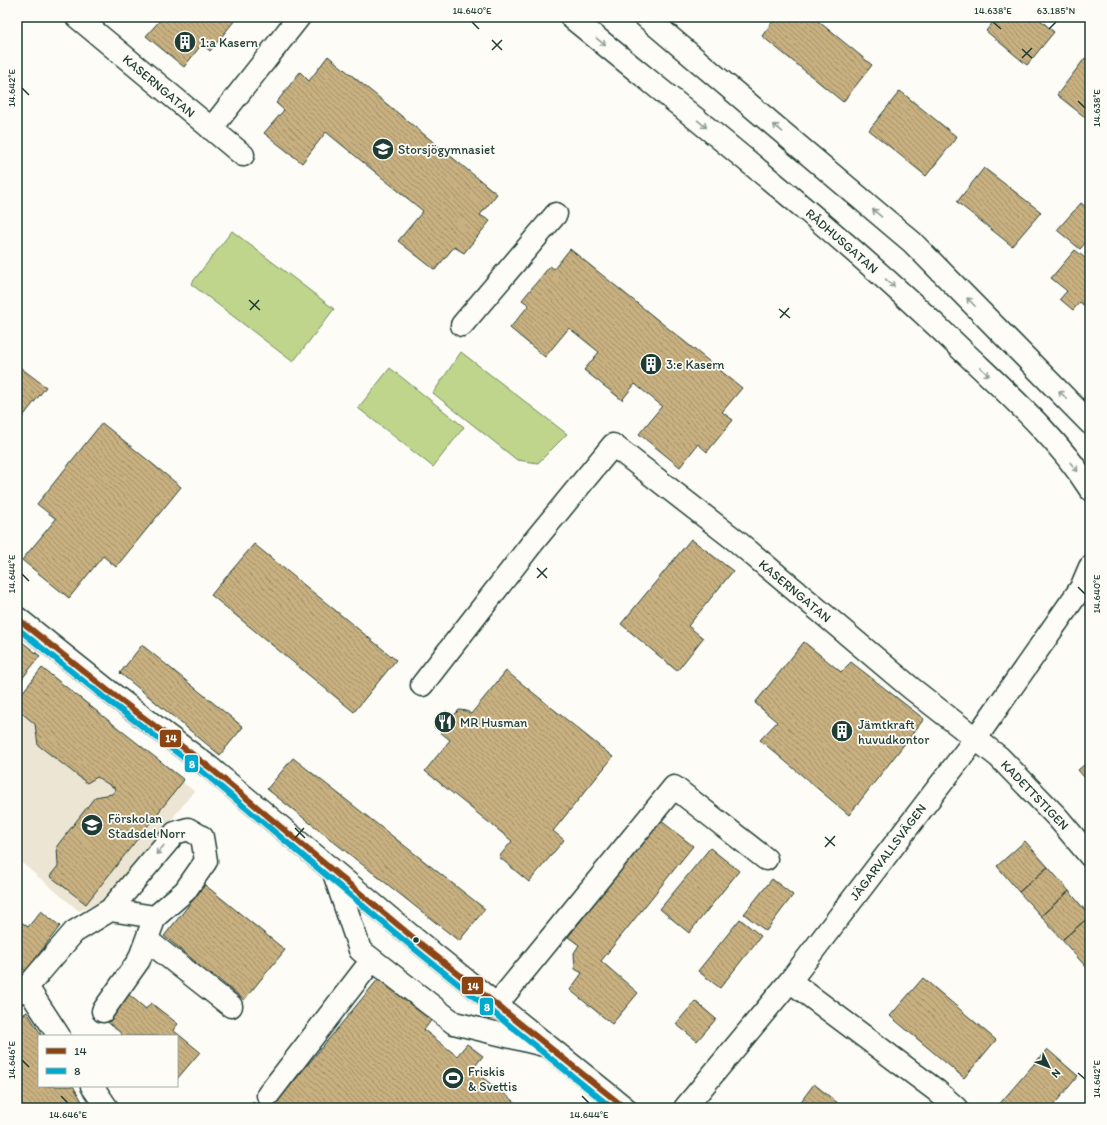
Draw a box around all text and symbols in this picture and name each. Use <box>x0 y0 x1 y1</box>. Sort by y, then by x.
text: 14.640°E <box>452 4 492 17</box>
text: 14.638°E <box>974 4 1012 17</box>
text: 63.185°N <box>1037 4 1075 17</box>
building icon: 1:a Kasern <box>172 29 198 55</box>
place label: 1:a Kasern <box>200 35 259 50</box>
one-way arrow <box>596 37 607 46</box>
street label: KASERNGATAN <box>120 51 198 121</box>
text: 14.642°E <box>5 68 18 107</box>
text: 14.638°E <box>1090 89 1103 127</box>
one-way arrow <box>696 119 707 128</box>
one-way arrow <box>773 124 784 133</box>
school or university icon: Storsjögymnasiet <box>370 136 396 162</box>
place label: Storsjögymnasiet <box>398 142 495 157</box>
street label: RÅDHUSGATAN <box>803 205 881 277</box>
one-way arrow <box>872 208 883 217</box>
one-way arrow <box>885 279 896 288</box>
one-way arrow <box>966 297 976 307</box>
building icon: 3:e Kasern <box>638 351 664 377</box>
place label: 3:e Kasern <box>666 357 725 372</box>
one-way arrow <box>980 367 990 377</box>
one-way arrow <box>1058 390 1068 400</box>
one-way arrow <box>1069 461 1078 472</box>
text: 14.644°E <box>5 554 18 593</box>
street label: KASERNGATAN <box>756 556 834 626</box>
text: 14.640°E <box>1090 574 1103 614</box>
restaurant icon: MR Husman <box>432 709 458 735</box>
place label: MR Husman <box>460 715 528 730</box>
place label: Jämtkraft huvudkontor <box>858 717 930 747</box>
building icon: Jämtkraft huvudkontor <box>829 718 855 744</box>
line badge: 14 <box>159 729 182 748</box>
text: 14 <box>165 732 177 745</box>
line badge: 8 <box>184 754 199 773</box>
street label: KADETTSTIGEN <box>998 757 1072 833</box>
text: 8 <box>189 758 195 771</box>
street label: JÄGARVALLSVÄGEN <box>847 801 929 903</box>
place label: Förskolan Stadsdel Norr <box>108 811 186 841</box>
school or university icon: Förskolan Stadsdel Norr <box>79 812 105 838</box>
one-way arrow <box>156 845 165 856</box>
unlabelled marker <box>411 935 421 945</box>
line badge: 14 <box>461 976 484 995</box>
text: 14 <box>467 980 479 993</box>
line badge: 8 <box>479 997 494 1016</box>
text: 8 <box>484 1001 490 1014</box>
legend <box>38 1035 178 1087</box>
text: 14.646°E <box>5 1040 18 1079</box>
text: 14 <box>74 1044 87 1058</box>
north arrow <box>1029 1047 1069 1087</box>
text: 14.642°E <box>1090 1059 1103 1098</box>
text: 8 <box>74 1064 81 1078</box>
place label: Friskis & Svettis <box>468 1064 517 1094</box>
sports icon: Friskis & Svettis <box>440 1065 466 1091</box>
text: N <box>1049 1066 1063 1081</box>
text: 14.646°E <box>49 1108 88 1121</box>
text: 14.644°E <box>570 1108 609 1121</box>

